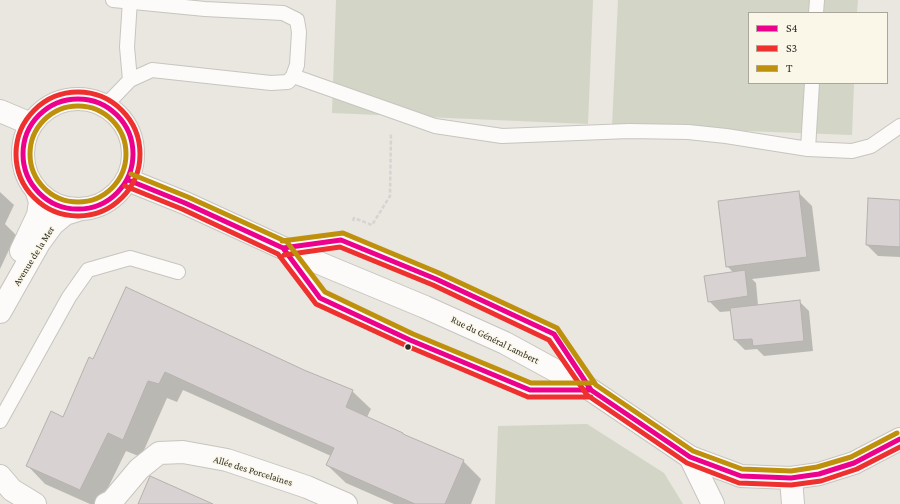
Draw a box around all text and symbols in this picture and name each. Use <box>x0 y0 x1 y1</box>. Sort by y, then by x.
legend <box>748 12 888 84</box>
text: S4 <box>786 21 798 35</box>
text: S3 <box>786 41 797 55</box>
text: T <box>786 61 793 75</box>
street label: Avenue de la Mer <box>11 224 57 288</box>
street label: Rue du Général Lambert <box>449 313 541 367</box>
unlabelled marker <box>403 342 413 352</box>
street label: Allée des Porcelaines <box>212 453 294 489</box>

